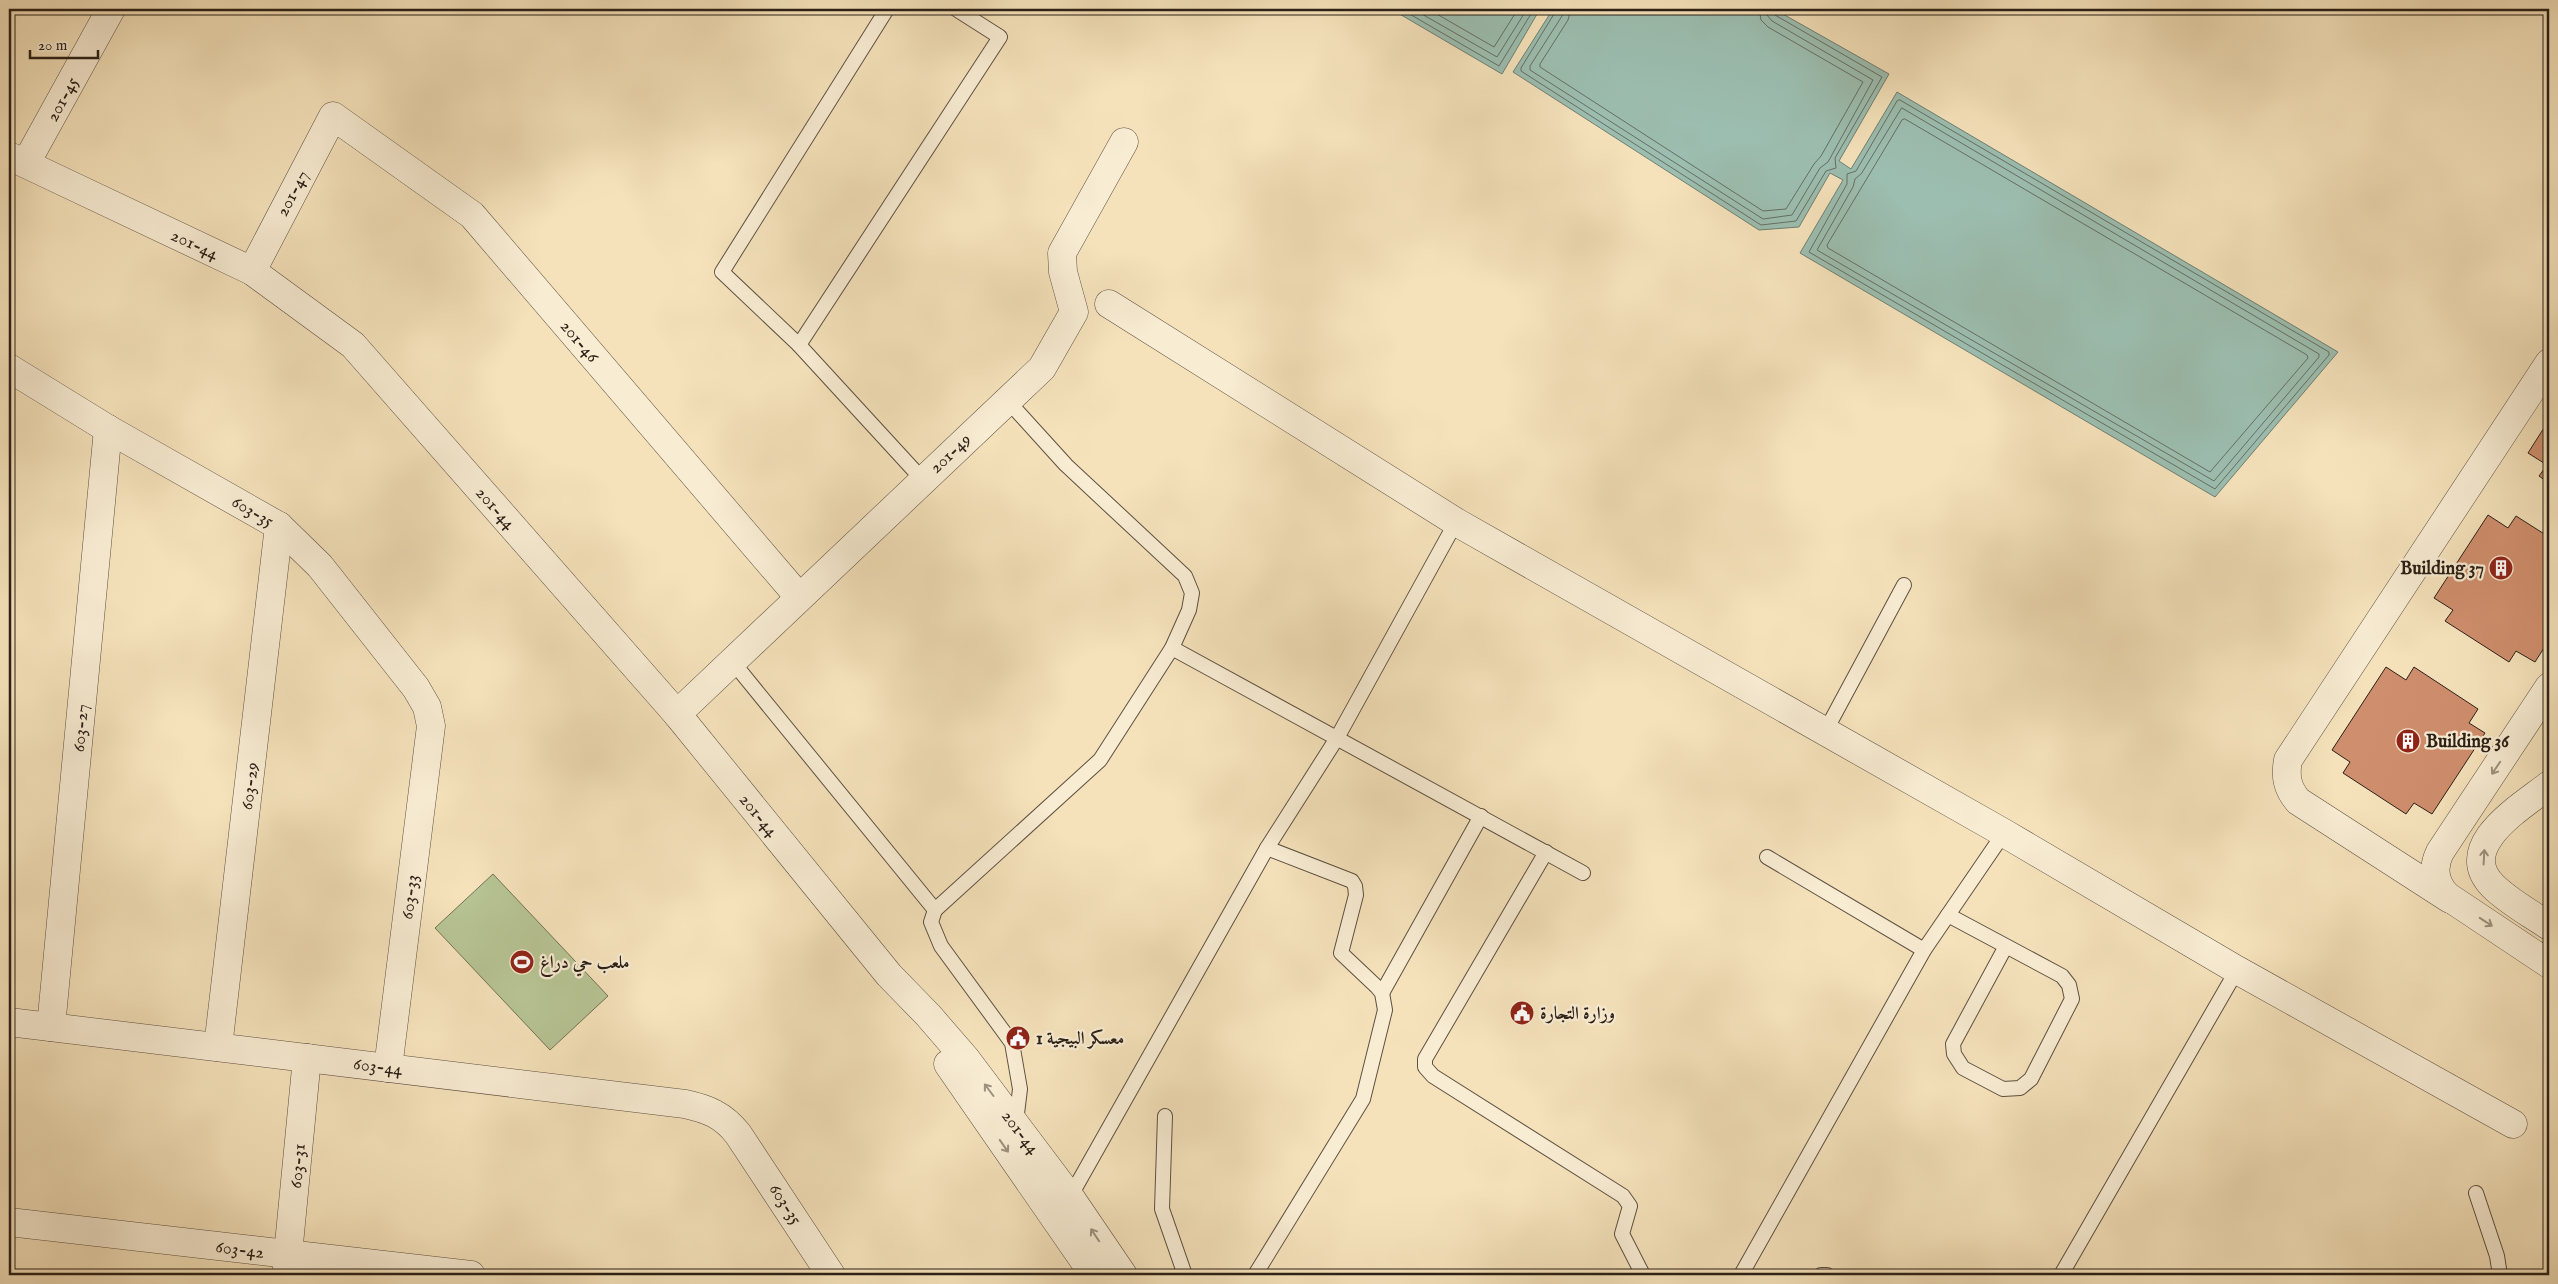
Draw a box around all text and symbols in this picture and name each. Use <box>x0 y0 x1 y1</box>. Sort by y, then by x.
scale bar <box>30 28 98 60</box>
text: 20 m <box>38 36 68 55</box>
street label: 201-45 <box>42 73 85 126</box>
street label: 201-47 <box>272 167 315 221</box>
street label: 201-44 <box>167 224 222 266</box>
street label: 201-46 <box>554 316 604 368</box>
street label: 201-49 <box>925 429 977 479</box>
street label: 201-44 <box>470 483 520 535</box>
street label: 603-35 <box>227 491 278 534</box>
building icon: Building 37 <box>2488 555 2514 581</box>
place label: Building 37 <box>2400 558 2484 581</box>
street label: 603-27 <box>68 703 95 753</box>
building icon: Building 36 <box>2395 728 2421 754</box>
place label: Building 36 <box>2426 731 2510 754</box>
one-way arrow <box>2491 760 2501 774</box>
street label: 603-29 <box>236 761 265 811</box>
street label: 201-44 <box>733 789 783 843</box>
one-way arrow <box>2479 849 2488 865</box>
street label: 603-33 <box>396 873 425 921</box>
one-way arrow <box>2479 917 2493 928</box>
sports icon: ملعب حي دراغ <box>509 949 535 975</box>
place label: ملعب حي دراغ <box>540 952 629 977</box>
public building icon: وزارة التجارة <box>1509 1000 1535 1026</box>
place label: وزارة التجارة <box>1540 1003 1615 1026</box>
public building icon: معسكر البيجية 1 <box>1005 1025 1031 1051</box>
place label: معسكر البيجية 1 <box>1036 1028 1124 1051</box>
street label: 603-44 <box>352 1053 404 1082</box>
one-way arrow <box>984 1083 994 1097</box>
street label: 201-44 <box>996 1106 1044 1160</box>
one-way arrow <box>999 1139 1009 1153</box>
street label: 603-31 <box>285 1143 312 1190</box>
street label: 603-35 <box>763 1180 807 1230</box>
one-way arrow <box>1090 1228 1100 1242</box>
street label: 603-42 <box>214 1236 265 1265</box>

